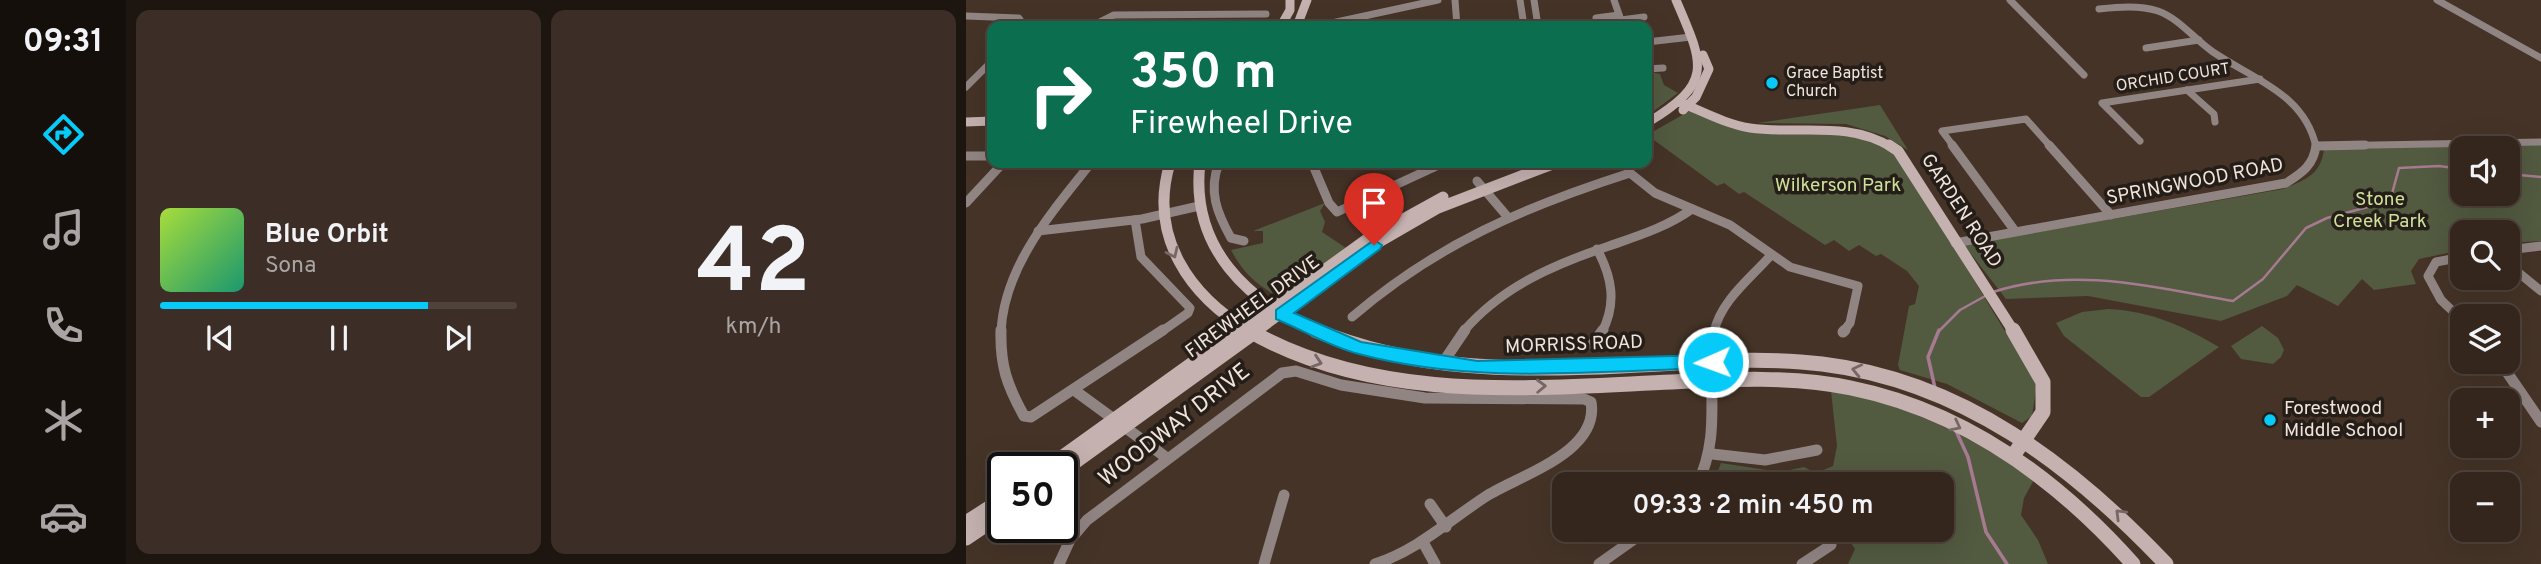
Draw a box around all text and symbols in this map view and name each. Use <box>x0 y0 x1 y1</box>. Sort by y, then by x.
text: 09:31 <box>23 23 103 63</box>
text: 350 m <box>1130 44 1277 106</box>
icon: right <box>1015 49 1106 140</box>
street label: ORCHID COURT <box>2115 59 2231 97</box>
place label: Grace Baptist Church <box>1786 64 1883 102</box>
marker: Grace Baptist Church <box>1764 75 1780 91</box>
text: Firewheel Drive <box>1130 105 1353 145</box>
icon: directions <box>39 110 88 159</box>
map controls <box>2450 136 2520 542</box>
button: sound <box>2450 136 2520 206</box>
street label: GARDEN ROAD <box>1915 150 2007 272</box>
street label: SPRINGWOOD ROAD <box>2104 153 2286 211</box>
pin <box>1344 173 1404 245</box>
park label: Wilkerson Park <box>1775 174 1901 198</box>
icon: arrive <box>1355 184 1393 222</box>
park label: Stone Creek Park <box>2333 188 2427 234</box>
icon: music <box>39 205 88 254</box>
text: 42 <box>696 210 811 325</box>
text: Blue Orbit <box>265 219 389 252</box>
button: search <box>2450 220 2520 290</box>
one-way arrow <box>1165 246 1179 258</box>
street label: FIREWHEEL DRIVE <box>1181 250 1325 364</box>
text: Sona <box>265 252 316 281</box>
icon: phone <box>39 301 88 350</box>
button: layers <box>2450 304 2520 374</box>
text: km/h <box>726 313 781 342</box>
icon: previous <box>201 319 239 357</box>
icon: pause <box>320 319 358 357</box>
icon: next <box>439 319 477 357</box>
position arrow <box>1676 325 1750 399</box>
street label: MORRISS ROAD <box>1505 331 1643 359</box>
one-way arrow <box>1310 354 1322 368</box>
street label: WOODWAY DRIVE <box>1093 358 1257 494</box>
one-way arrow <box>1851 364 1863 378</box>
one-way arrow <box>1536 379 1547 394</box>
button: + <box>2450 388 2520 458</box>
icon: climate <box>39 396 88 445</box>
place label: Forestwood Middle School <box>2284 397 2403 443</box>
marker: Forestwood Middle School <box>2262 412 2278 428</box>
one-way arrow <box>1949 417 1961 431</box>
speed limit sign: 50 <box>987 452 1078 543</box>
button: − <box>2450 472 2520 542</box>
text: 09:33 · 2 min · 450 m <box>1633 490 1873 523</box>
icon: car <box>39 492 88 541</box>
one-way arrow <box>2115 509 2128 522</box>

